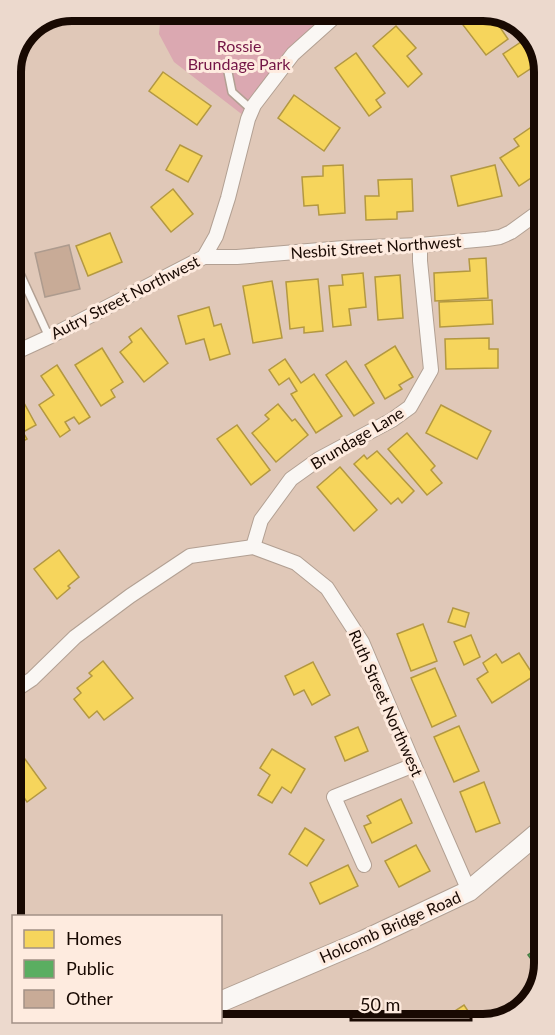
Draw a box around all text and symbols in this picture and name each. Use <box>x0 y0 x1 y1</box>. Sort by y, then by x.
park label: Rossie Brundage Park <box>188 36 291 73</box>
street label: Nesbit Street Northwest <box>290 231 462 262</box>
street label: Autry Street Northwest <box>47 251 203 342</box>
street label: Brundage Lane <box>307 402 407 473</box>
street label: Ruth Street Northwest <box>346 626 428 779</box>
street label: Holcomb Bridge Road <box>316 887 463 966</box>
legend <box>12 915 222 1023</box>
text: Homes <box>66 927 122 949</box>
text: Public <box>66 957 114 979</box>
scale bar <box>351 984 471 1022</box>
text: Other <box>66 987 113 1009</box>
text: 50 m <box>360 993 400 1015</box>

